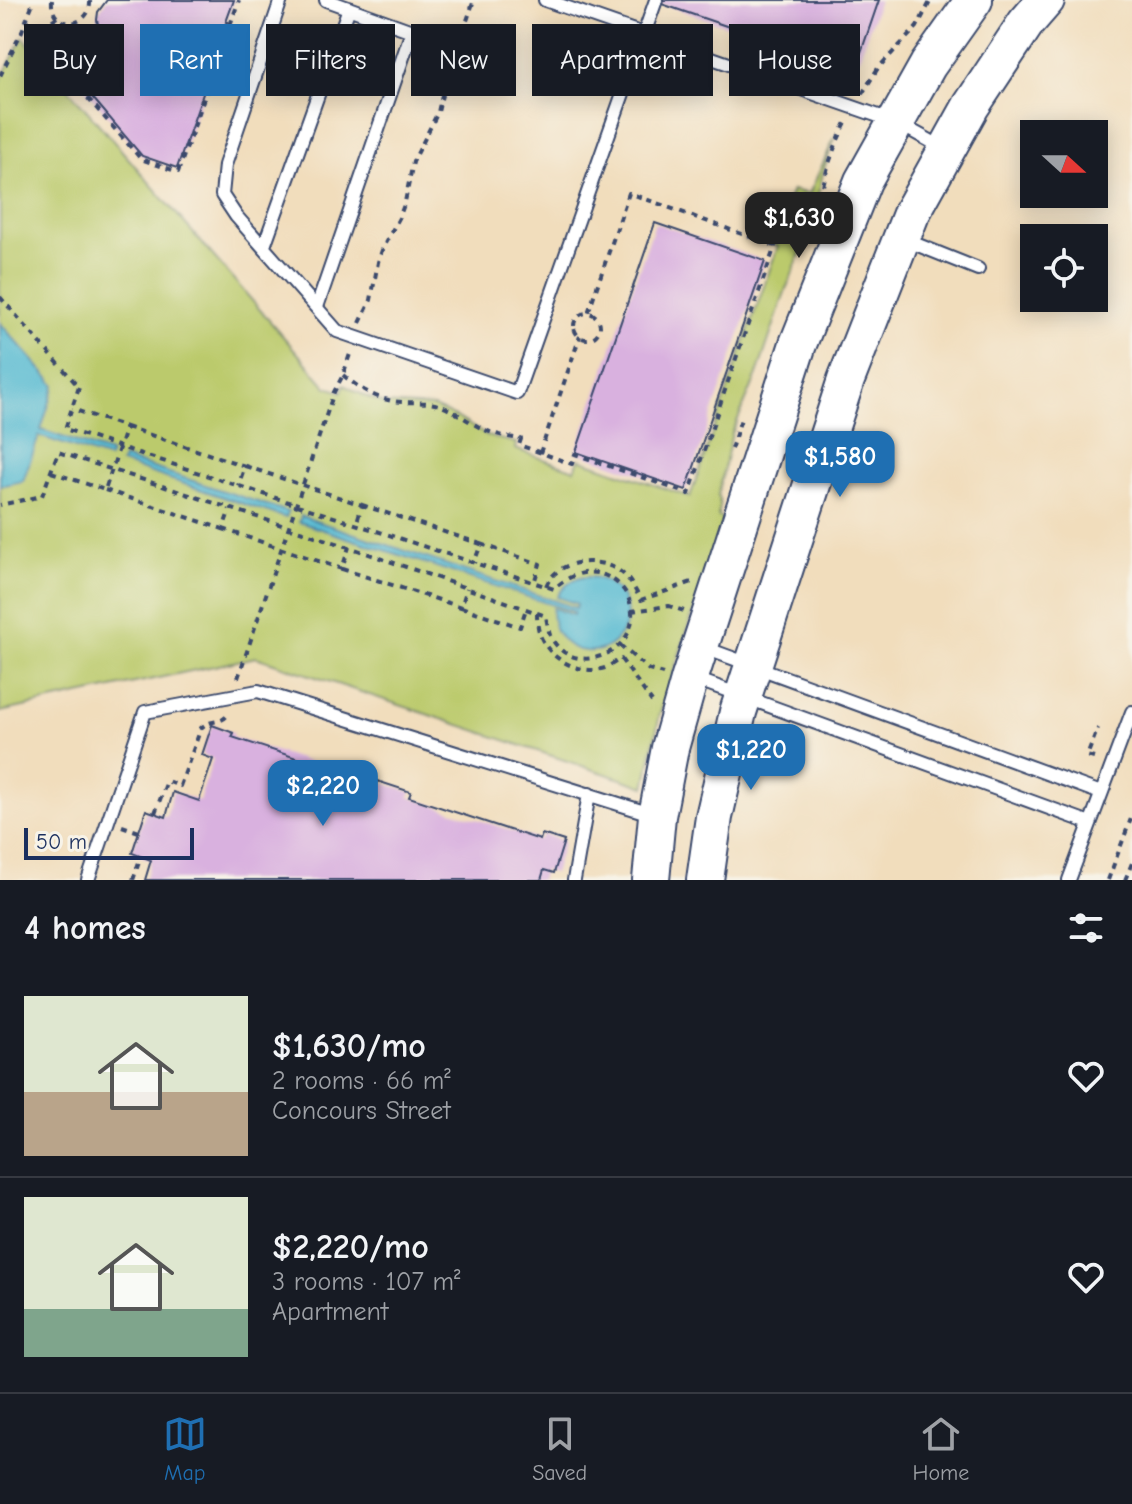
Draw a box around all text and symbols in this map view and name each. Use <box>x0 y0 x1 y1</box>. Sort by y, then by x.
chip: Buy <box>24 24 124 96</box>
chip: Rent <box>140 24 250 96</box>
chip: Filters <box>266 24 395 96</box>
chip: New <box>411 24 516 96</box>
chip: Apartment <box>532 24 713 96</box>
chip: House <box>729 24 860 96</box>
north arrow <box>1020 120 1108 208</box>
map controls <box>1020 120 1108 312</box>
pin: $1,630 <box>734 192 864 260</box>
text: $1,630 <box>763 203 835 233</box>
button: locate <box>1020 224 1108 312</box>
pin: $1,580 <box>775 431 905 499</box>
text: $1,580 <box>804 442 876 472</box>
pin: $1,220 <box>686 724 816 792</box>
text: $1,220 <box>715 735 787 765</box>
pin: $2,220 <box>258 760 388 828</box>
text: $2,220 <box>286 771 360 801</box>
scale bar <box>24 824 194 860</box>
text: 50 m <box>36 829 87 855</box>
icon: filters <box>1064 906 1108 950</box>
text: 4 homes <box>24 908 146 948</box>
text: $1,630/mo <box>272 1026 426 1066</box>
icon: home <box>88 1028 184 1124</box>
icon: heart <box>1064 1054 1108 1098</box>
text: 2 rooms · 66 m² <box>272 1066 451 1096</box>
text: Concours Street <box>272 1096 451 1126</box>
text: $2,220/mo <box>272 1227 429 1267</box>
icon: home <box>88 1229 184 1325</box>
icon: heart <box>1064 1255 1108 1299</box>
text: 3 rooms · 107 m² <box>272 1267 461 1297</box>
text: Apartment <box>272 1297 388 1327</box>
tab: Map <box>163 1412 207 1486</box>
tab: Saved <box>532 1412 587 1486</box>
tab: Home <box>912 1412 969 1486</box>

